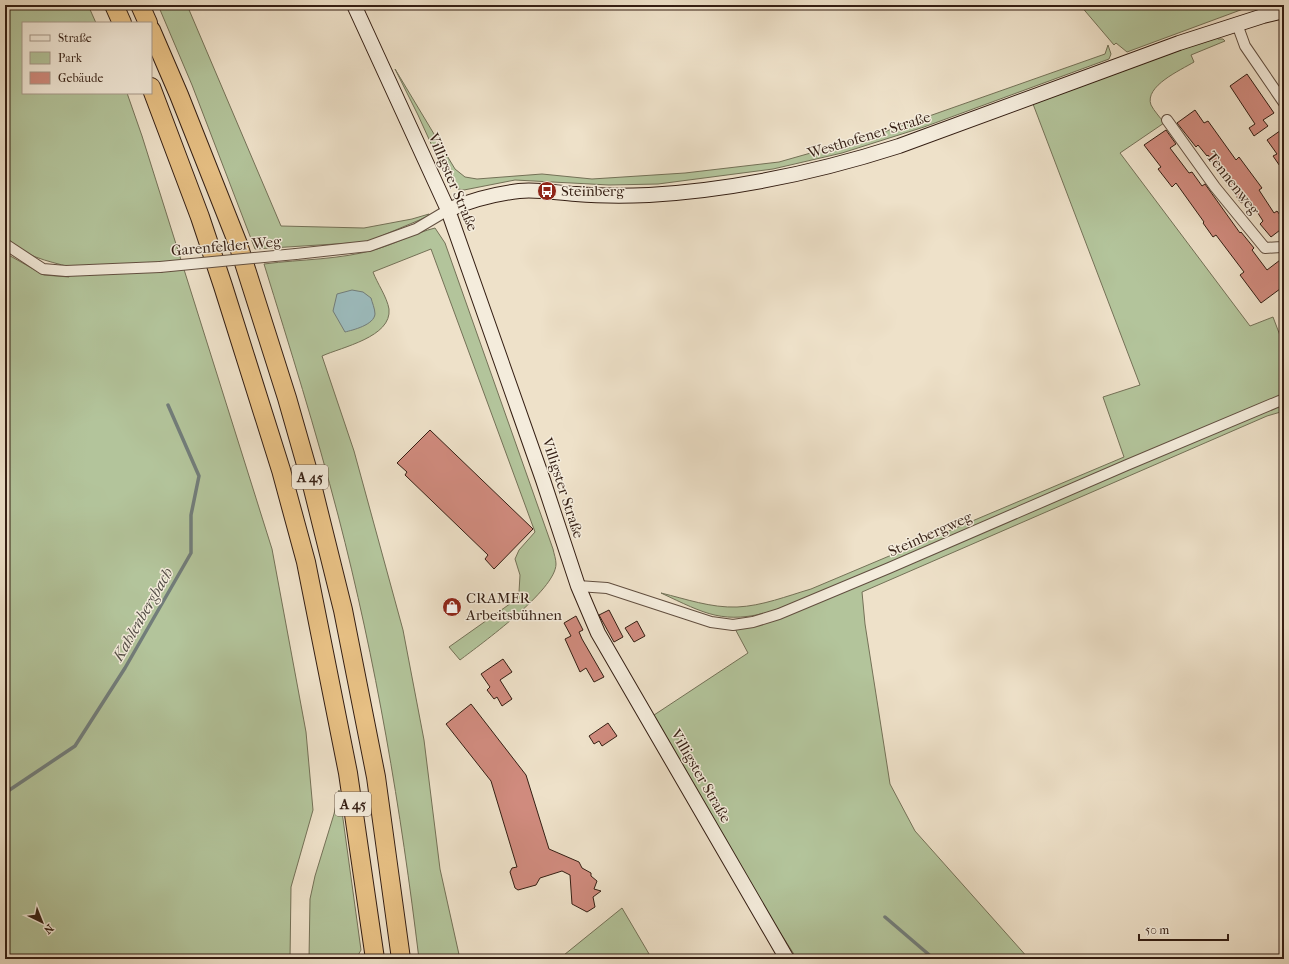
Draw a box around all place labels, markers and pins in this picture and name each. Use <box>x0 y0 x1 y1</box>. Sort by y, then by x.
bus stop icon: Steinberg <box>536 180 558 202</box>
place label: Steinberg <box>561 182 625 200</box>
place label: CRAMER Arbeitsbühnen <box>465 589 562 624</box>
shop icon: CRAMER Arbeitsbühnen <box>441 596 463 618</box>

